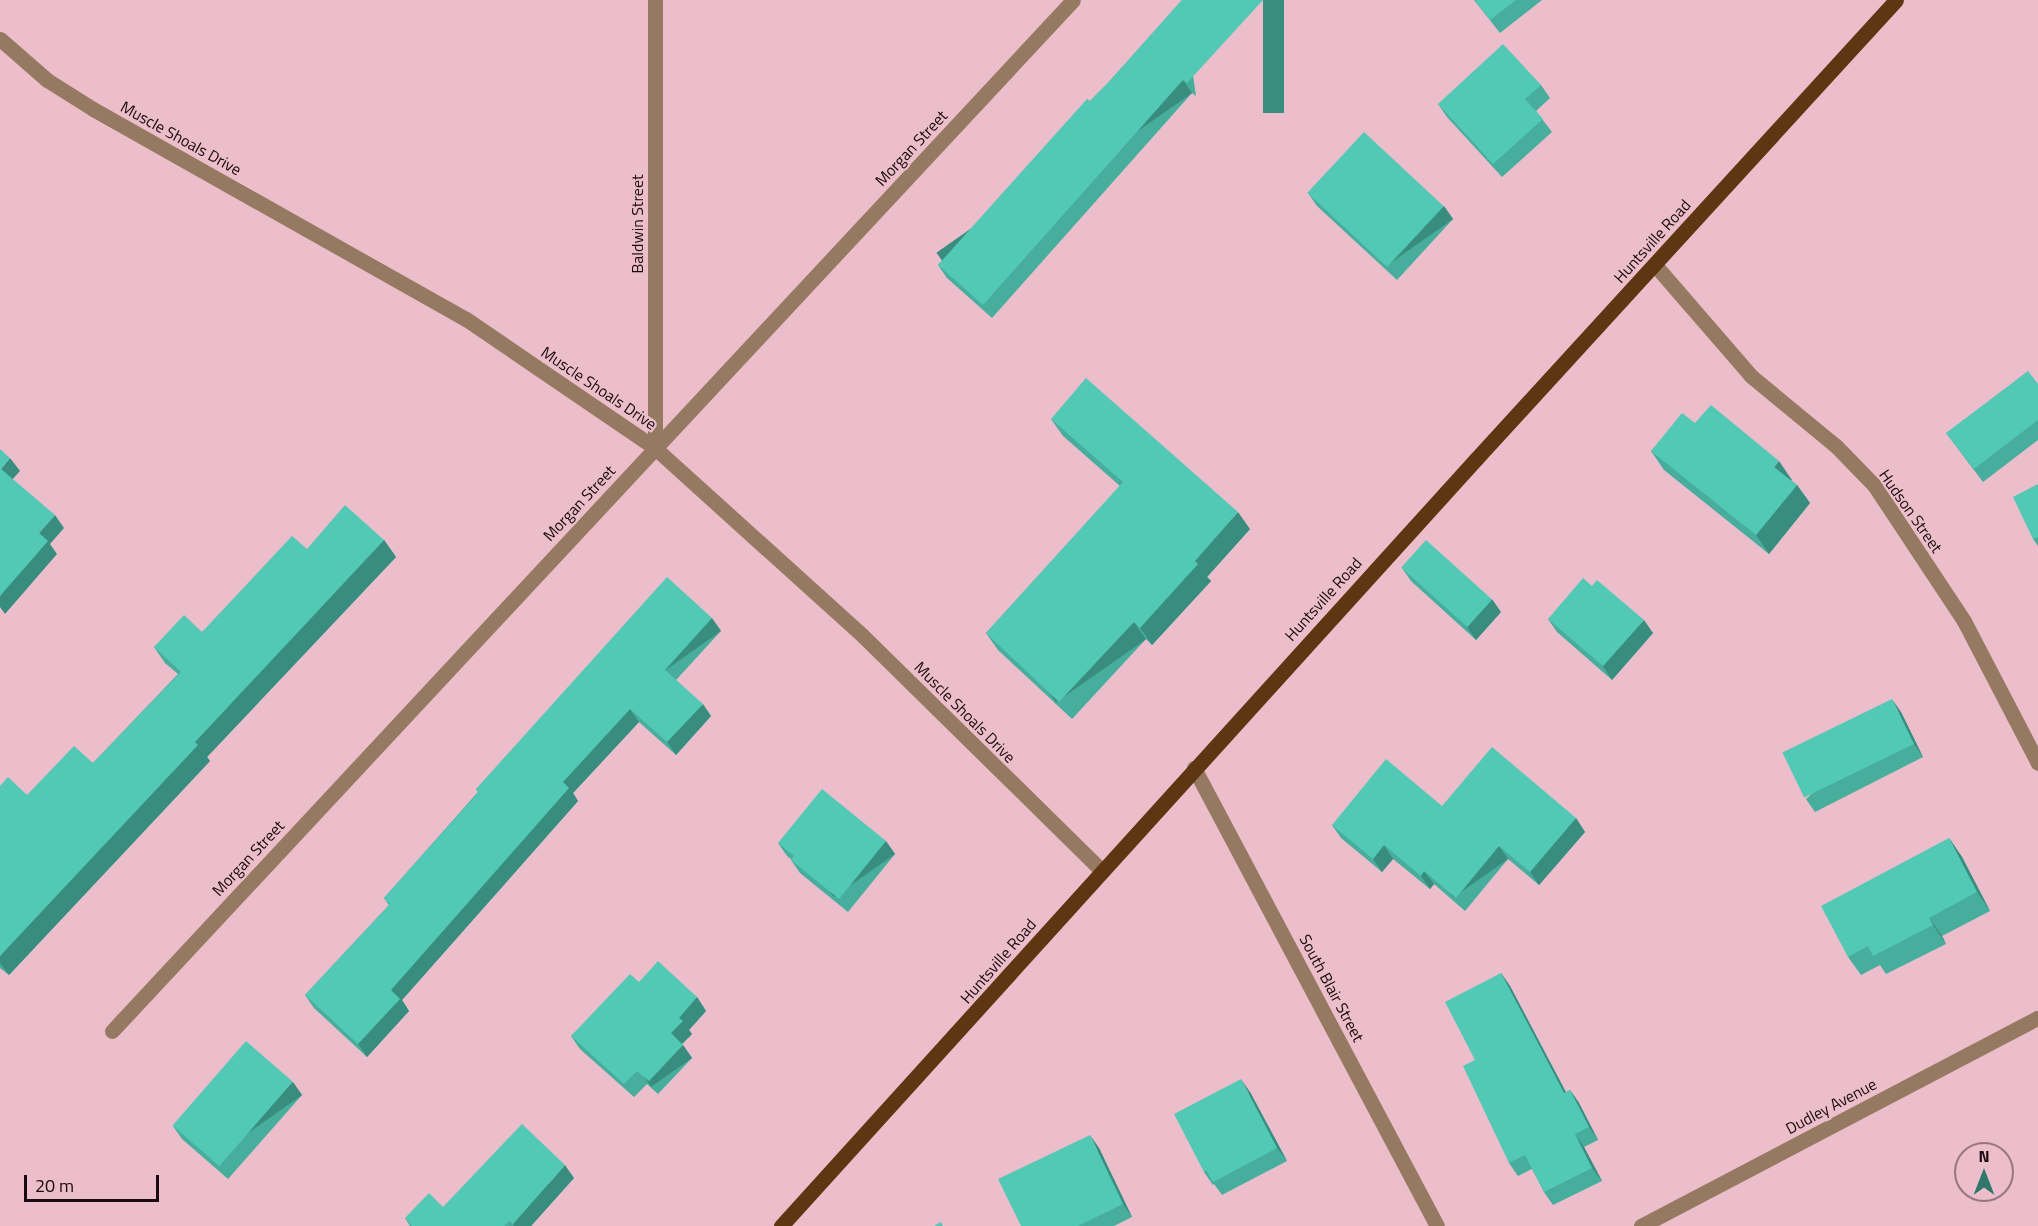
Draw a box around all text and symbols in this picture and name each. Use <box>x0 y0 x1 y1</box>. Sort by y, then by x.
street label: Muscle Shoals Drive <box>117 97 245 179</box>
street label: Morgan Street <box>871 106 951 190</box>
street label: Baldwin Street <box>627 174 647 274</box>
street label: Huntsville Road <box>1610 195 1694 287</box>
street label: Muscle Shoals Drive <box>538 342 660 434</box>
street label: Morgan Street <box>539 461 619 545</box>
street label: Hudson Street <box>1875 466 1947 556</box>
street label: Huntsville Road <box>1281 553 1365 645</box>
street label: Muscle Shoals Drive <box>910 657 1020 767</box>
street label: Morgan Street <box>208 816 288 900</box>
street label: Huntsville Road <box>956 915 1040 1007</box>
street label: South Blair Street <box>1296 931 1368 1045</box>
street label: Dudley Avenue <box>1782 1074 1880 1138</box>
north arrow <box>1954 1142 2014 1202</box>
text: N <box>1978 1144 1990 1168</box>
scale bar <box>27 1163 162 1201</box>
text: 20 m <box>35 1172 74 1199</box>

